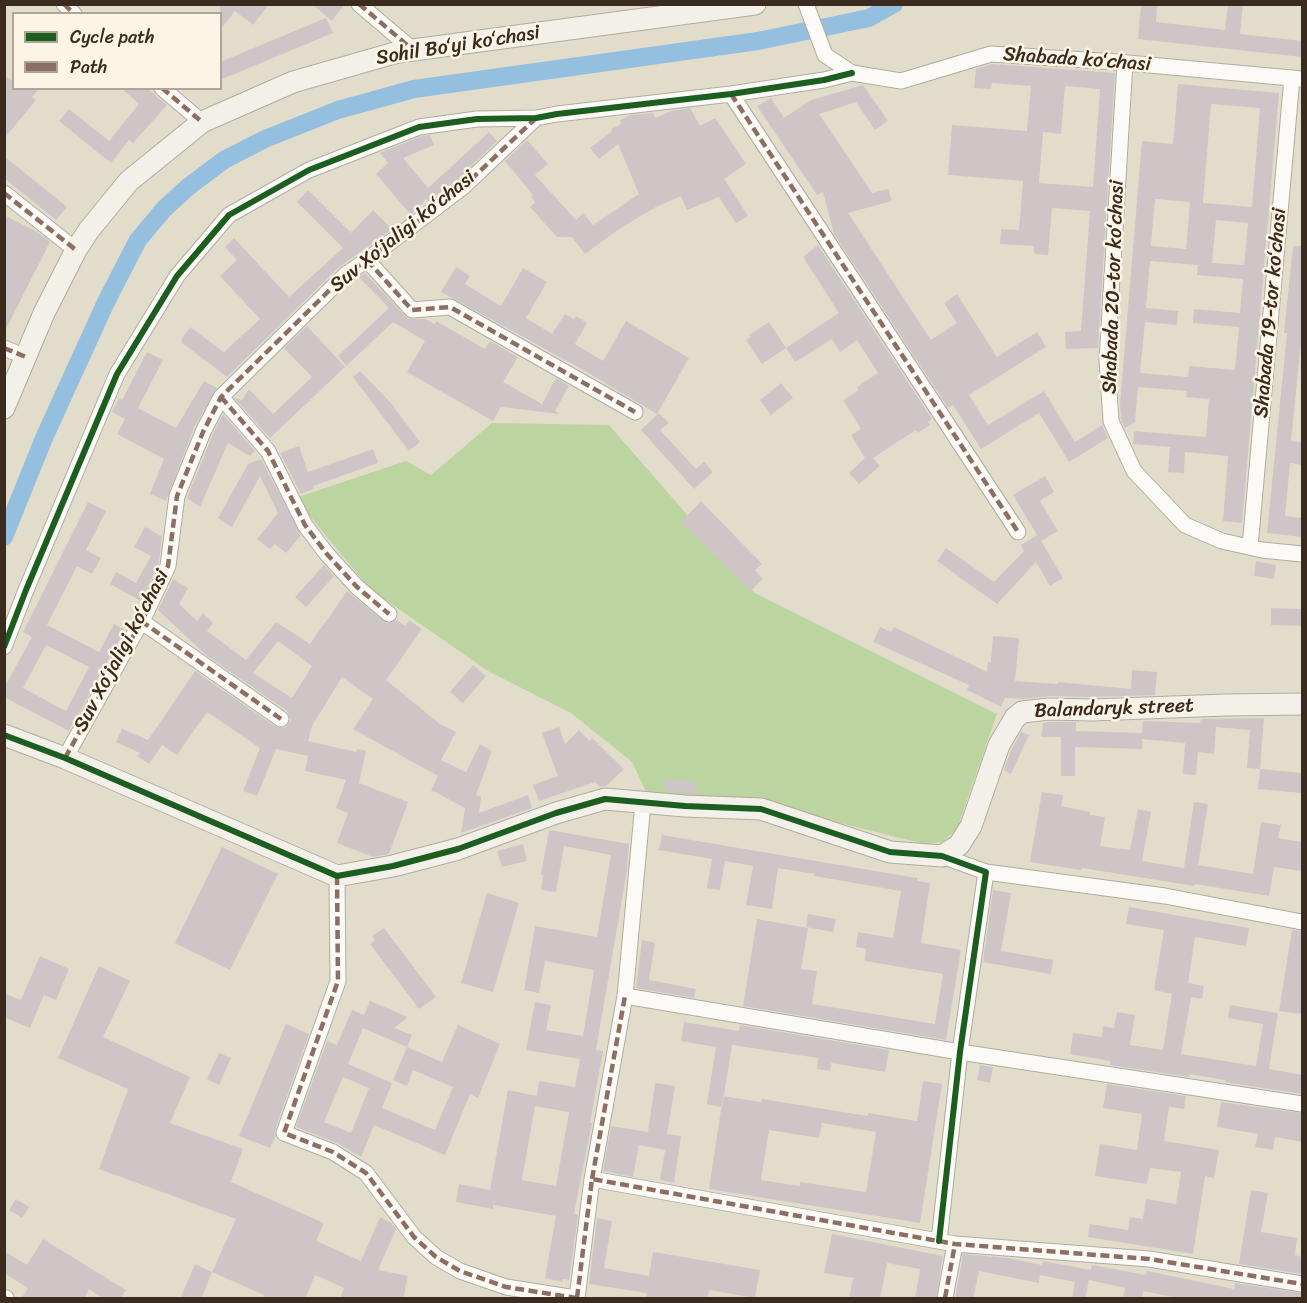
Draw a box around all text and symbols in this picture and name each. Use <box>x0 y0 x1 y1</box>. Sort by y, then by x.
legend <box>12 12 222 90</box>
text: Cycle path <box>70 21 154 53</box>
street label: Sohil Boʻyi koʻchasi <box>374 21 542 71</box>
street label: Shabada koʻchasi <box>1002 43 1152 77</box>
text: Path <box>70 51 107 83</box>
street label: Suv Xoʻjaligi koʻchasi <box>326 166 480 298</box>
street label: Shabada 20-tor koʻchasi <box>1098 180 1130 394</box>
street label: Shabada 19-tor koʻchasi <box>1250 207 1292 419</box>
street label: Suv Xoʻjaligi koʻchasi <box>69 566 175 736</box>
street label: Balandaryk street <box>1034 694 1194 724</box>

